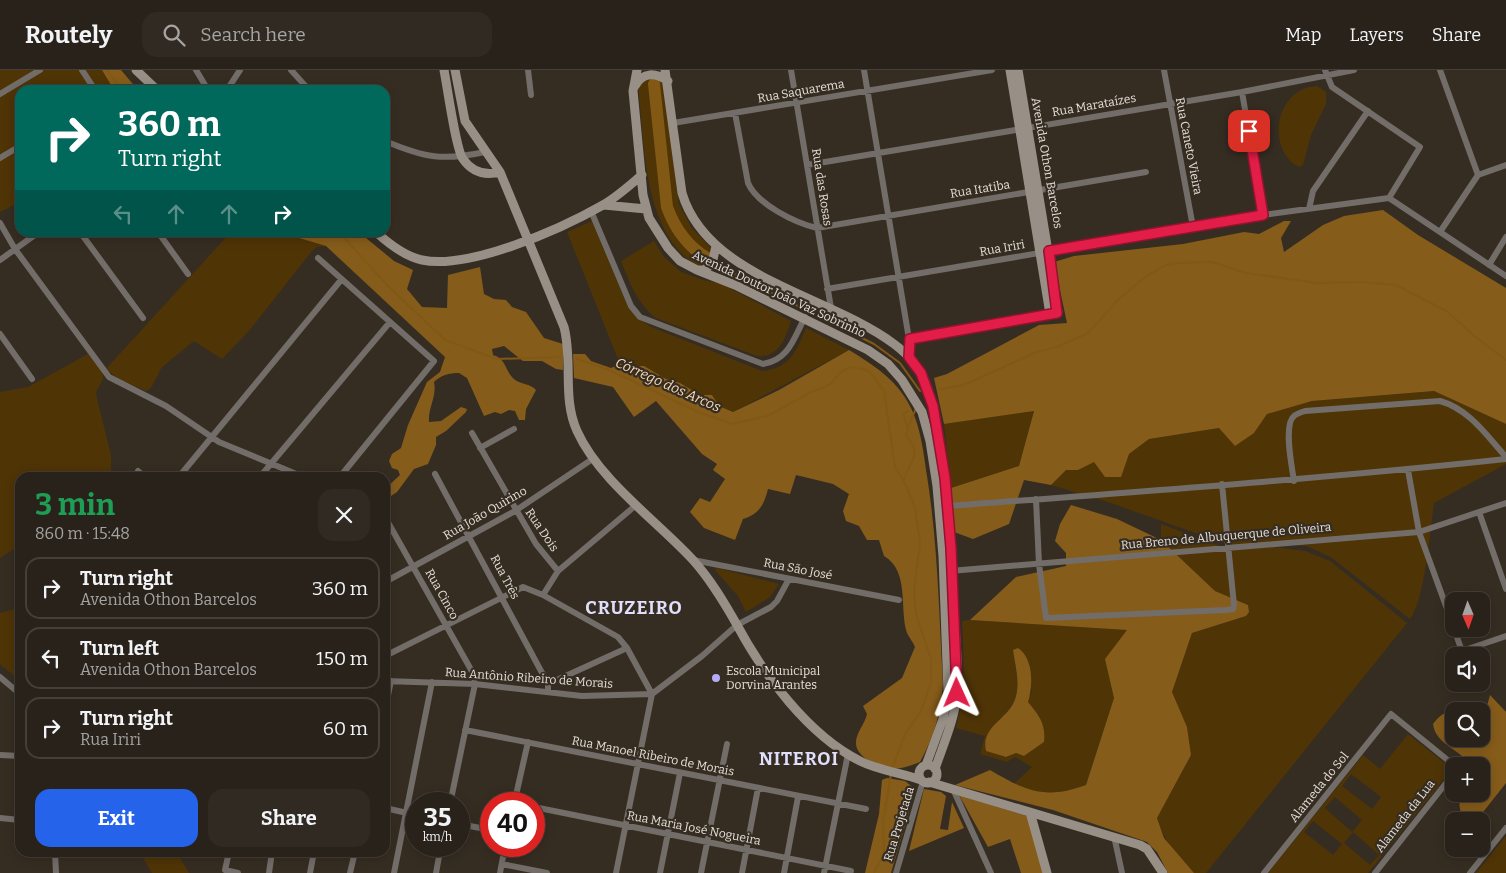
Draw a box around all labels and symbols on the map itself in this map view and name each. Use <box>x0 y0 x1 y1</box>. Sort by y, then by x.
street label: Rua Saquarema <box>756 76 846 106</box>
street label: Rua Marataízes <box>1051 91 1137 119</box>
street label: Avenida Othon Barcelos <box>1029 96 1065 230</box>
street label: Rua Caneto Vieira <box>1173 96 1205 196</box>
pin <box>1228 110 1270 152</box>
street label: Rua das Rosas <box>809 147 835 227</box>
street label: Rua Itatiba <box>949 177 1011 201</box>
street label: Rua Iriri <box>978 237 1026 259</box>
street label: Avenida Doutor João Vaz Sobrinho <box>690 248 868 340</box>
water label: Córrego dos Arcos <box>613 354 724 416</box>
street label: Rua João Quirino <box>441 483 529 543</box>
street label: Rua Dois <box>523 506 562 554</box>
street label: Rua Breno de Albuquerque de Oliveira <box>1120 520 1332 552</box>
street label: Rua Três <box>488 552 523 602</box>
street label: Rua São José <box>762 555 834 583</box>
street label: Rua Cinco <box>422 566 462 622</box>
north arrow <box>1445 592 1490 638</box>
district label: CRUZEIRO <box>585 597 683 619</box>
place label: Escola Municipal Dorvina Arantes <box>726 664 821 692</box>
street label: Rua Antônio Ribeiro de Morais <box>444 665 614 691</box>
position arrow <box>930 666 982 718</box>
marker: Escola Municipal Dorvina Arantes <box>710 672 722 684</box>
street label: Rua Manoel Ribeiro de Morais <box>571 733 736 779</box>
district label: NITEROI <box>759 748 839 770</box>
street label: Alameda do Sol <box>1287 749 1352 825</box>
street label: Alameda da Lua <box>1372 776 1438 855</box>
street label: Rua Projetada <box>881 785 917 863</box>
speed limit sign: 40 <box>480 792 545 857</box>
street label: Rua Maria José Nogueira <box>626 808 763 848</box>

